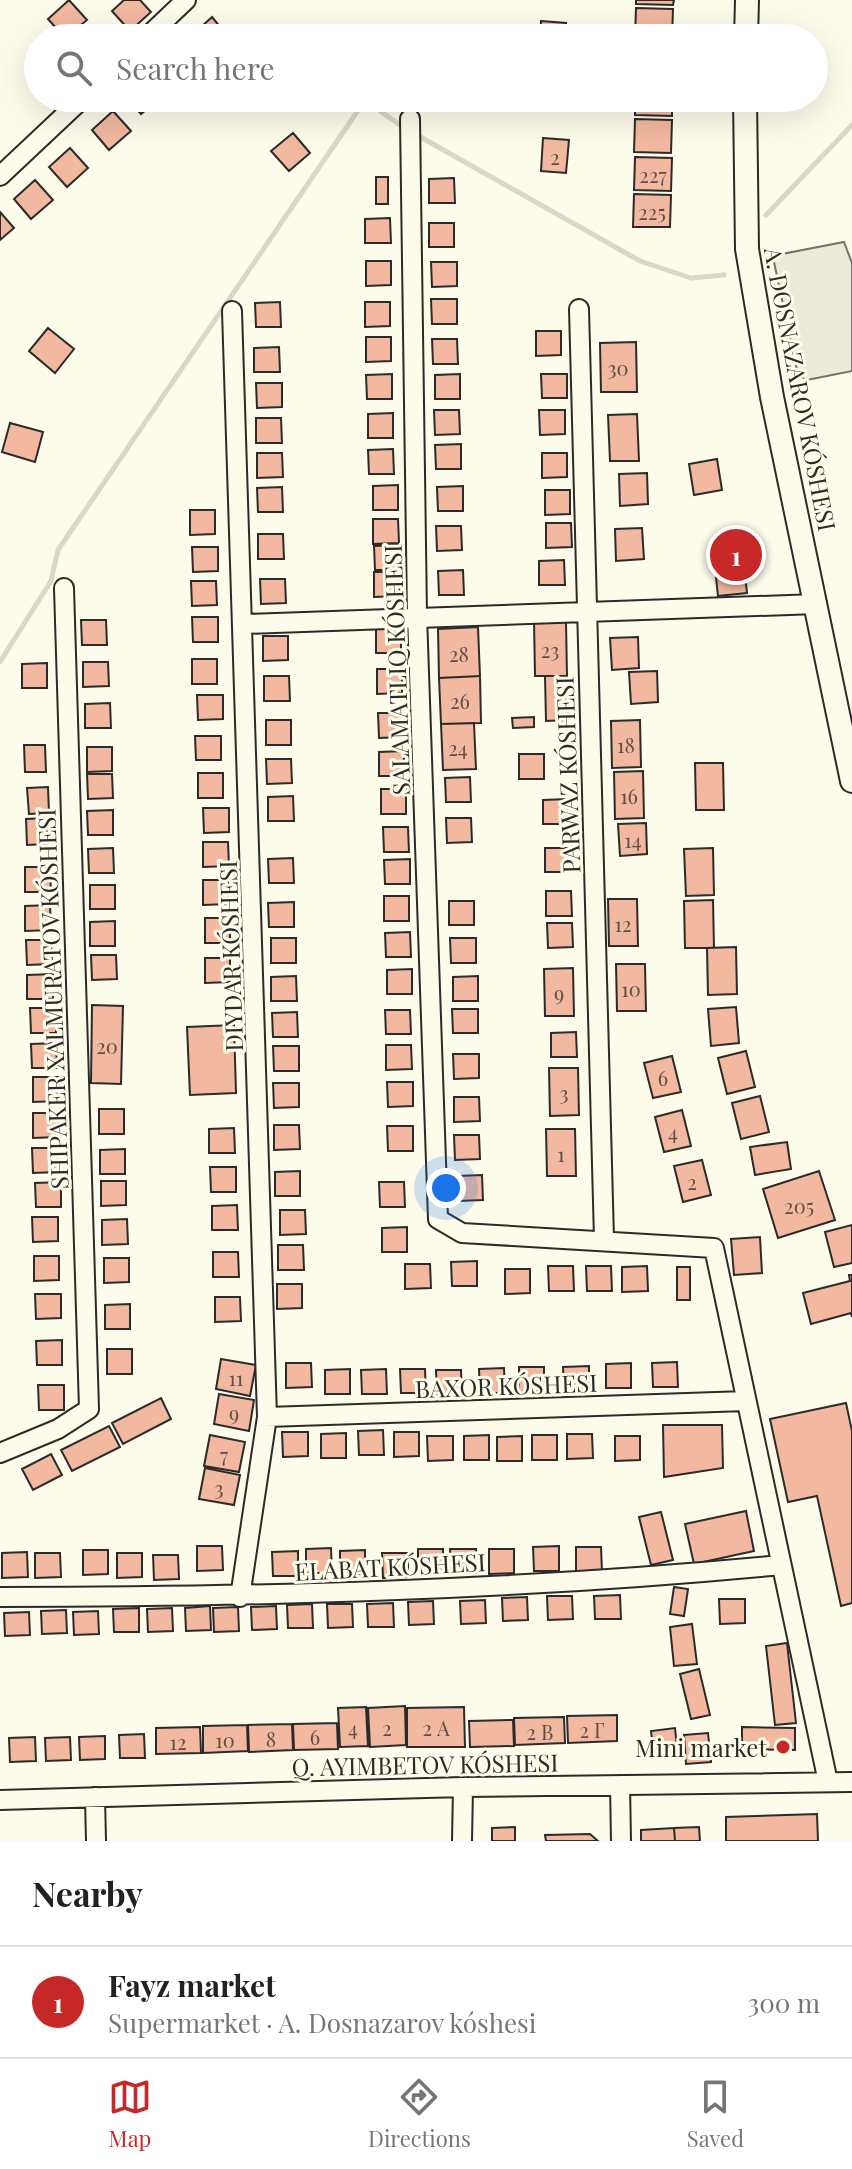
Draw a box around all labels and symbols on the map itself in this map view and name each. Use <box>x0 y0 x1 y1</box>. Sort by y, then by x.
house number: 2 <box>550 143 560 170</box>
house number: 227 <box>639 161 667 188</box>
house number: 225 <box>638 198 666 225</box>
street label: A. DOSNAZAROV KÓSHESI <box>758 243 844 534</box>
house number: 30 <box>607 354 629 381</box>
pin: 1 <box>710 525 762 585</box>
street label: SALAMATLIQ KÓSHESI <box>376 544 416 796</box>
house number: 23 <box>541 636 559 663</box>
house number: 28 <box>449 640 469 667</box>
street label: PARWAZ KÓSHESI <box>548 676 586 874</box>
house number: 26 <box>450 687 470 714</box>
house number: 18 <box>617 731 635 758</box>
house number: 24 <box>448 734 468 761</box>
house number: 16 <box>620 782 638 809</box>
street label: SHIPAKER XALMURATOV KÓSHESI <box>29 808 75 1190</box>
house number: 14 <box>624 826 642 853</box>
street label: DIYDAR KÓSHESI <box>211 860 249 1052</box>
house number: 12 <box>615 910 631 937</box>
house number: 10 <box>621 975 641 1002</box>
house number: 9 <box>554 979 564 1006</box>
house number: 20 <box>96 1032 118 1059</box>
house number: 6 <box>658 1064 668 1091</box>
house number: 3 <box>559 1079 569 1106</box>
house number: 4 <box>668 1118 678 1145</box>
house number: 1 <box>557 1140 565 1167</box>
your location <box>426 1168 466 1208</box>
house number: 2 <box>687 1168 697 1195</box>
house number: 205 <box>784 1192 814 1219</box>
house number: 11 <box>229 1364 243 1391</box>
street label: BAXOR KÓSHESI <box>414 1366 598 1404</box>
house number: 9 <box>229 1399 239 1426</box>
house number: 7 <box>220 1441 228 1468</box>
house number: 3 <box>214 1474 224 1501</box>
street label: ELABAT KÓSHESI <box>294 1545 486 1587</box>
house number: 4 <box>348 1714 358 1741</box>
house number: 2 <box>382 1714 392 1741</box>
house number: 2 А <box>422 1714 450 1741</box>
house number: 2 Г <box>579 1716 605 1743</box>
house number: 2 В <box>526 1718 554 1745</box>
house number: 6 <box>310 1723 320 1750</box>
house number: 8 <box>266 1725 276 1752</box>
house number: 10 <box>215 1726 235 1753</box>
house number: 12 <box>170 1728 186 1755</box>
place label: Mini market <box>635 1731 768 1763</box>
marker: Mini market <box>774 1738 792 1756</box>
street label: Q. AYIMBETOV KÓSHESI <box>291 1746 559 1782</box>

